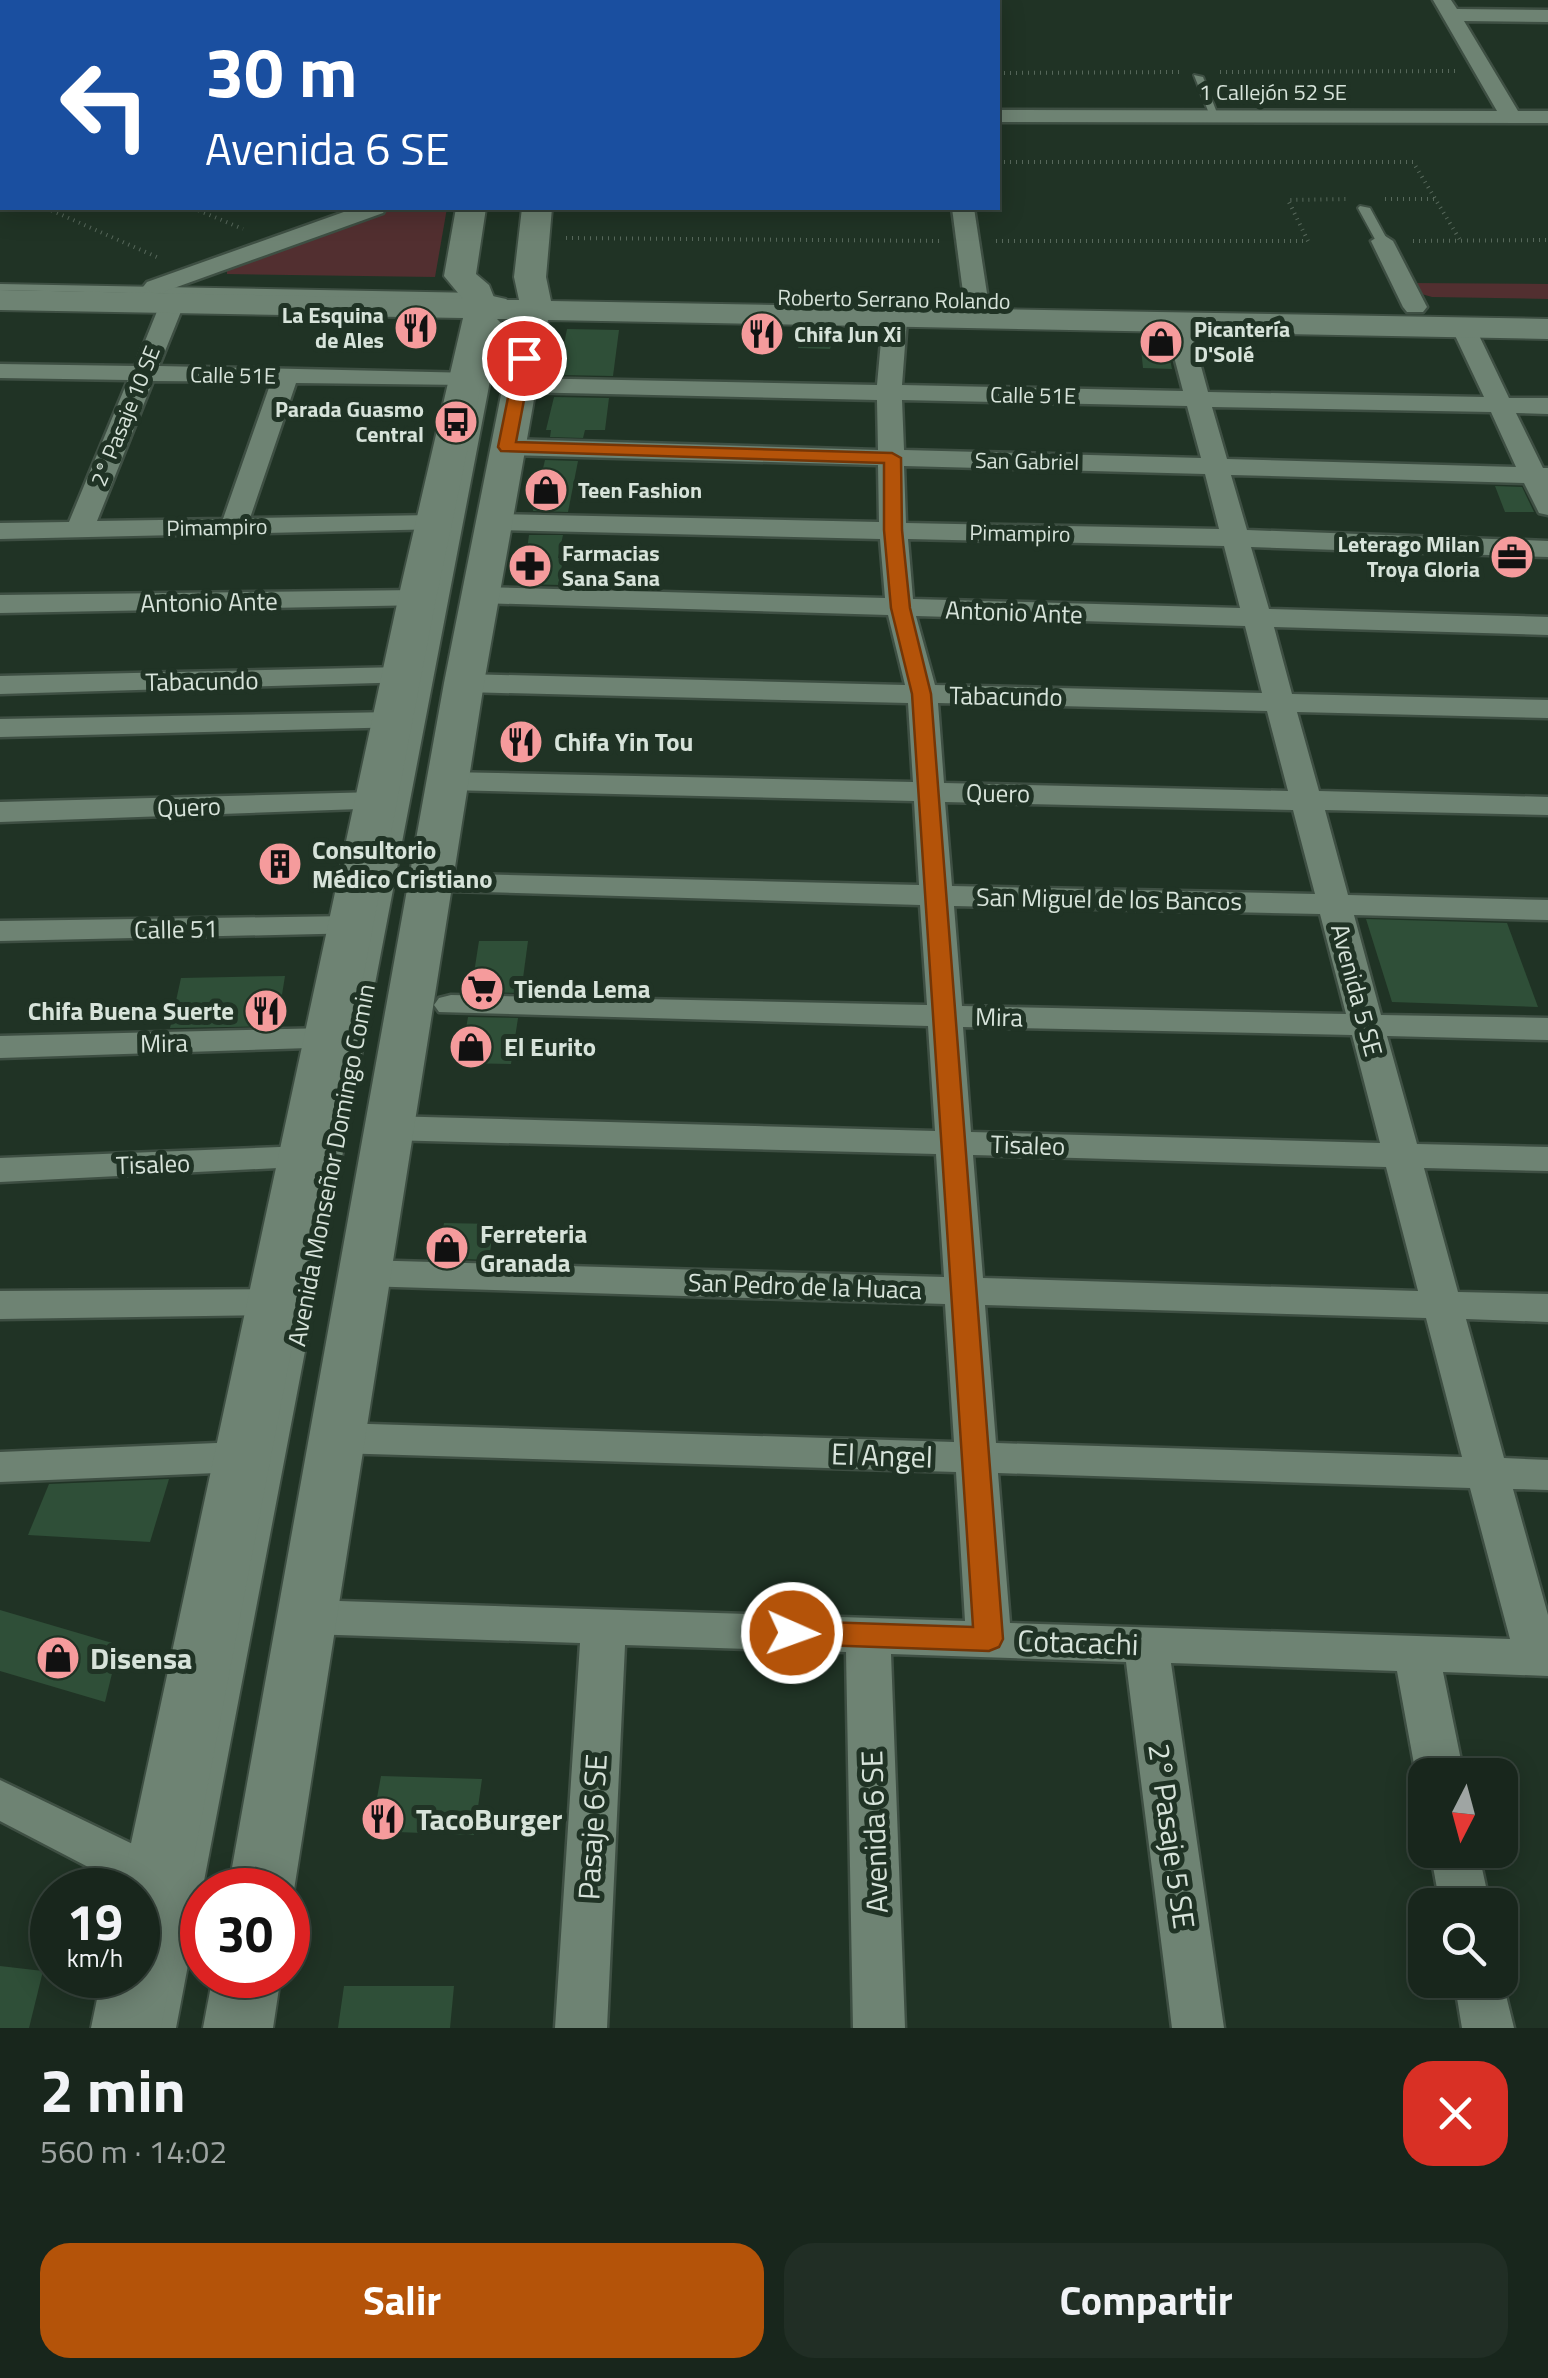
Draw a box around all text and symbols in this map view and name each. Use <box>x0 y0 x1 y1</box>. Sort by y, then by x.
text: 30 m <box>205 18 358 124</box>
icon: left <box>40 40 170 170</box>
street label: 1 Callejón 52 SE <box>1199 75 1347 109</box>
text: Avenida 6 SE <box>205 114 450 182</box>
street label: Roberto Serrano Rolando <box>777 280 1011 318</box>
place label: La Esquina de Ales <box>282 298 384 357</box>
restaurant icon: La Esquina de Ales <box>393 305 439 351</box>
restaurant icon: Chifa Jun Xi <box>739 311 785 357</box>
place label: Picantería D'Solé <box>1194 312 1290 371</box>
pin <box>482 316 567 401</box>
place label: Chifa Jun Xi <box>794 317 902 351</box>
shop icon: Picantería D'Solé <box>1138 319 1184 365</box>
icon: arrive <box>497 331 552 386</box>
street label: 2° Pasaje 10 SE <box>81 341 169 491</box>
street label: Calle 51E <box>190 357 276 393</box>
street label: Calle 51E <box>990 377 1076 413</box>
place label: Parada Guasmo Central <box>275 392 424 451</box>
bus stop icon: Parada Guasmo Central <box>433 399 479 445</box>
street label: San Gabriel <box>975 443 1079 479</box>
shop icon: Teen Fashion <box>523 467 569 513</box>
place label: Teen Fashion <box>578 473 702 507</box>
street label: Pimampiro <box>166 509 268 545</box>
street label: Pimampiro <box>969 515 1071 551</box>
place label: Leterago Milan Troya Gloria <box>1338 527 1480 586</box>
office icon: Leterago Milan Troya Gloria <box>1489 534 1535 580</box>
place label: Farmacias Sana Sana <box>562 536 660 595</box>
pharmacy icon: Farmacias Sana Sana <box>507 543 553 589</box>
street label: Antonio Ante <box>140 582 278 622</box>
street label: Antonio Ante <box>945 591 1083 633</box>
street label: Tabacundo <box>145 661 259 701</box>
street label: Tabacundo <box>949 676 1063 716</box>
restaurant icon: Chifa Yin Tou <box>498 719 544 765</box>
place label: Chifa Yin Tou <box>554 723 693 761</box>
street label: Quero <box>966 773 1030 813</box>
street label: Quero <box>156 787 222 827</box>
place label: Consultorio Médico Cristiano <box>312 831 493 898</box>
building icon: Consultorio Médico Cristiano <box>257 841 303 887</box>
street label: San Miguel de los Bancos <box>976 878 1242 920</box>
street label: Calle 51 <box>134 909 218 949</box>
street label: Avenida 5 SE <box>1321 919 1393 1061</box>
supermarket icon: Tienda Lema <box>459 966 505 1012</box>
place label: Tienda Lema <box>514 970 650 1008</box>
street label: Avenida Monseñor Domingo Comin <box>277 980 385 1350</box>
restaurant icon: Chifa Buena Suerte <box>243 988 289 1034</box>
place label: Chifa Buena Suerte <box>28 992 234 1030</box>
street label: Mira <box>975 998 1024 1036</box>
street label: Mira <box>140 1024 189 1062</box>
shop icon: El Eurito <box>448 1024 494 1070</box>
place label: El Eurito <box>504 1028 596 1066</box>
street label: Tisaleo <box>990 1125 1066 1165</box>
street label: Tisaleo <box>115 1144 191 1184</box>
place label: Ferreteria Granada <box>480 1215 587 1282</box>
shop icon: Ferreteria Granada <box>424 1225 470 1271</box>
street label: San Pedro de la Huaca <box>687 1263 923 1309</box>
street label: El Angel <box>830 1430 934 1480</box>
position arrow <box>740 1581 844 1685</box>
street label: Cotacachi <box>1017 1617 1139 1667</box>
shop icon: Disensa <box>35 1635 81 1681</box>
place label: Disensa <box>90 1635 192 1681</box>
street label: 2° Pasaje 5 SE <box>1136 1740 1208 1932</box>
street label: Avenida 6 SE <box>848 1750 900 1914</box>
street label: Pasaje 6 SE <box>565 1753 619 1901</box>
north arrow <box>1408 1758 1518 1868</box>
map controls <box>1408 1758 1518 1998</box>
restaurant icon: TacoBurger <box>360 1796 406 1842</box>
place label: TacoBurger <box>416 1796 563 1842</box>
speed limit sign: 30 <box>180 1868 310 1998</box>
text: 19 <box>67 1883 123 1959</box>
button: search <box>1408 1888 1518 1998</box>
text: km/h <box>67 1939 123 1977</box>
text: 2 min <box>40 2044 186 2135</box>
button: close <box>1403 2061 1508 2166</box>
text: 560 m · 14:02 <box>40 2127 227 2175</box>
button: Salir <box>40 2243 764 2358</box>
button: Compartir <box>784 2243 1508 2358</box>

